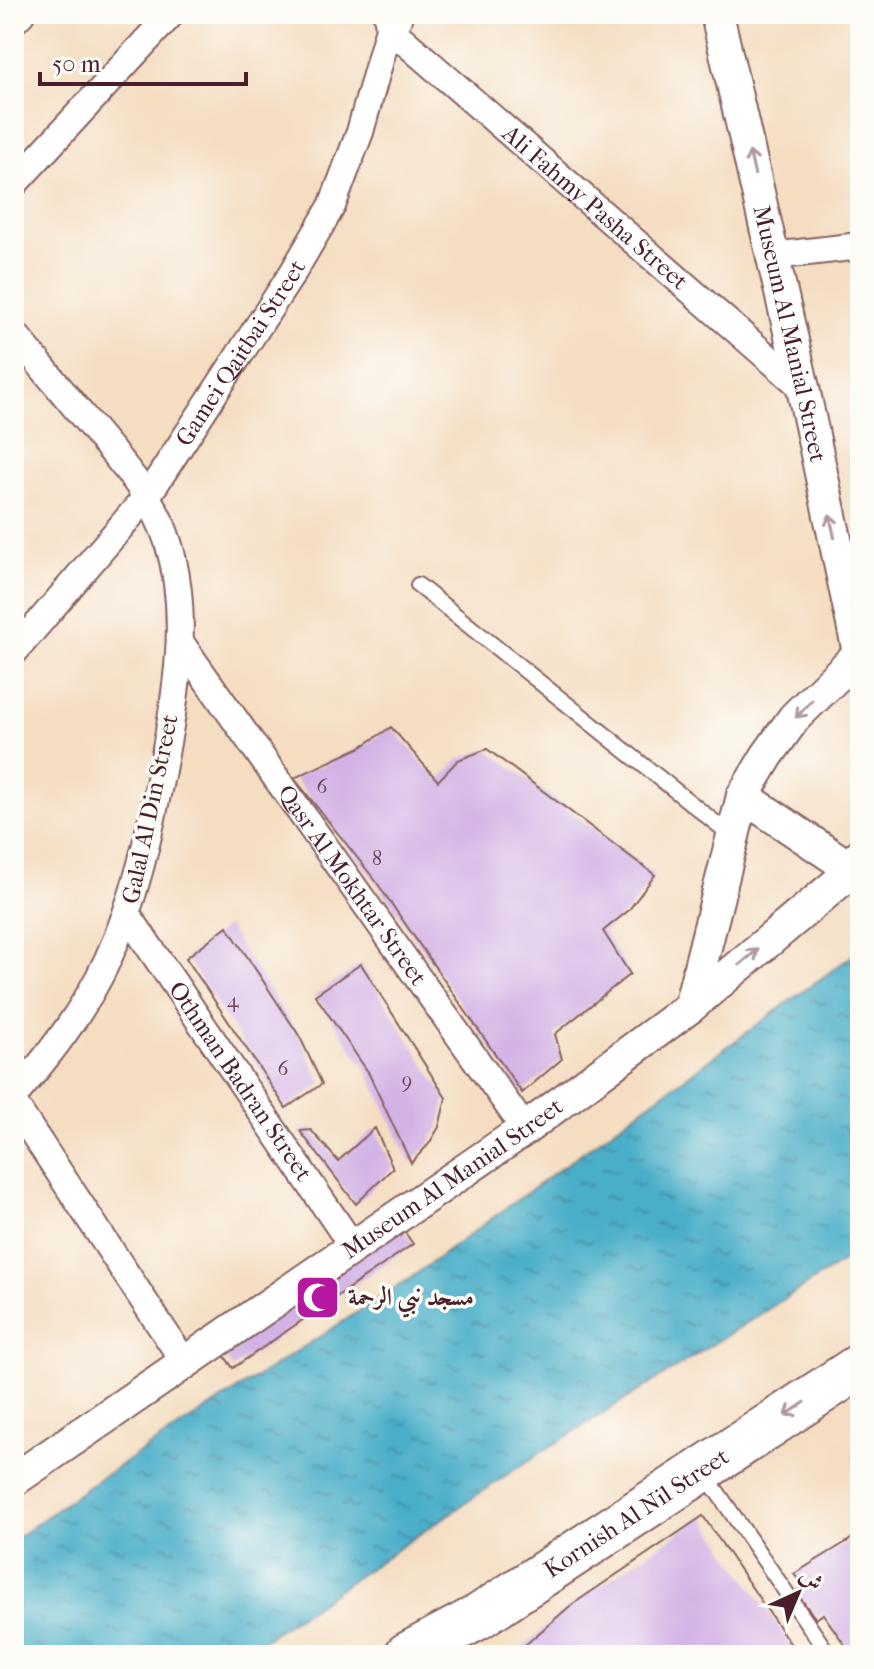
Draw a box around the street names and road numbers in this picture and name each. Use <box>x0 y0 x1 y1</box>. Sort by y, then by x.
street label: Ali Fahmy Pasha Street <box>496 119 694 296</box>
street label: Museum Al Manial Street <box>747 203 832 465</box>
street label: Gamei Qaitbai Street <box>170 254 311 451</box>
street label: Galal Al Din Street <box>116 711 184 906</box>
street label: Qasr Al Mokhtar Street <box>272 780 433 991</box>
street label: Othman Badran Street <box>163 976 318 1187</box>
street label: Museum Al Manial Street <box>336 1092 568 1265</box>
street label: Kornish Al Nil Street <box>539 1442 734 1584</box>

